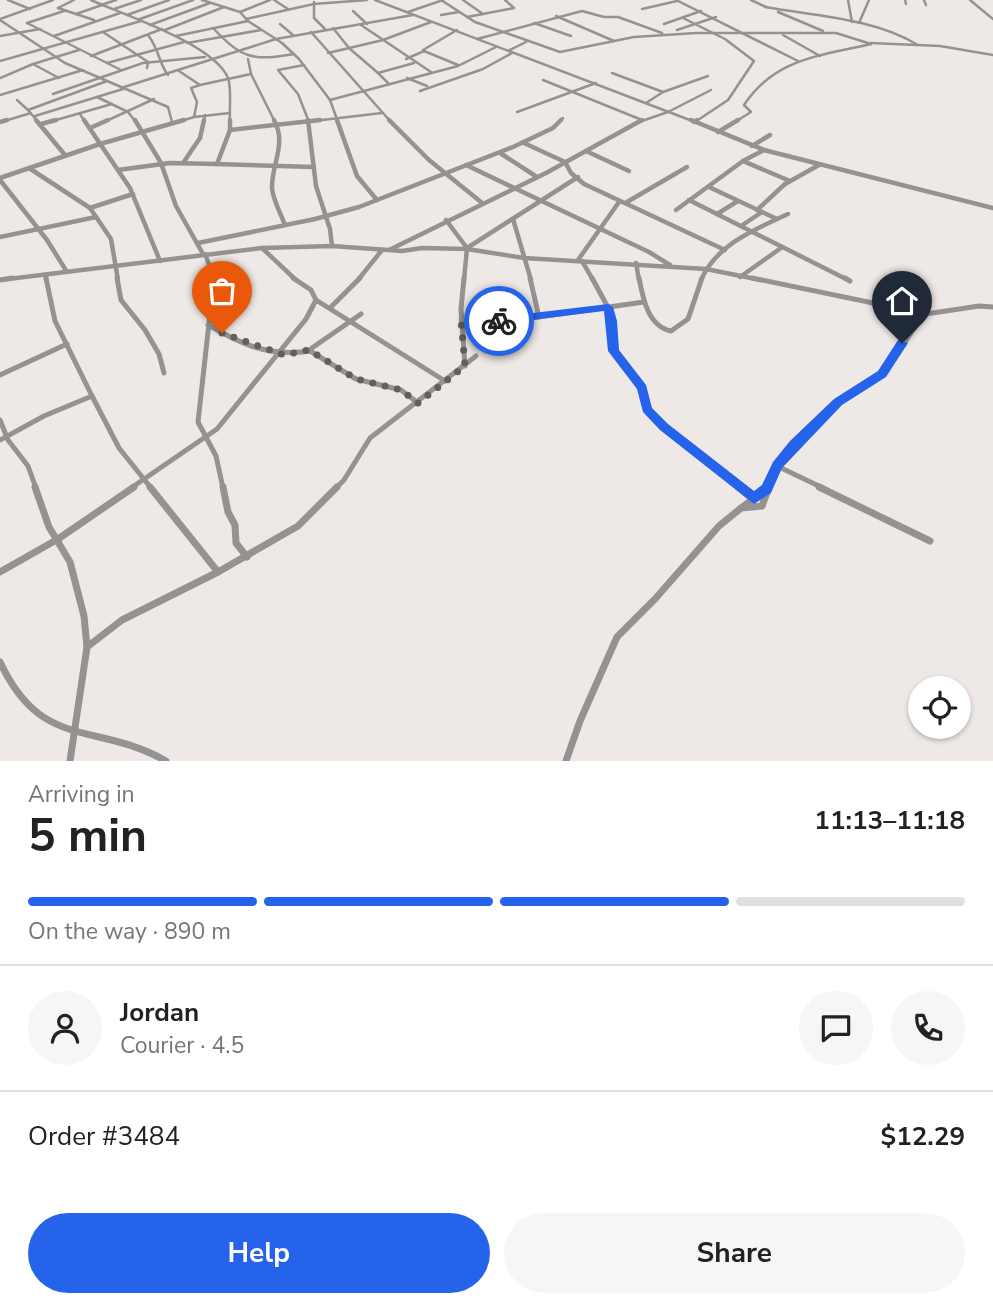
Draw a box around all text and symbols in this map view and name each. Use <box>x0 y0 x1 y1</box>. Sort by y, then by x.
pin <box>192 261 252 333</box>
pin <box>872 271 932 343</box>
icon: bag <box>203 272 241 310</box>
icon: home <box>883 282 921 320</box>
courier <box>464 286 534 356</box>
icon: bike <box>480 302 518 340</box>
map controls <box>908 676 971 739</box>
button: locate <box>908 676 971 739</box>
text: Arriving in <box>28 779 135 810</box>
text: 11:13–11:18 <box>814 803 965 838</box>
text: 5 min <box>28 804 147 867</box>
text: On the way · 890 m <box>28 916 231 947</box>
button: person <box>28 991 102 1065</box>
button: chat <box>799 991 873 1065</box>
button: phone <box>891 991 965 1065</box>
text: Jordan <box>120 995 199 1030</box>
text: Courier · 4.5 <box>120 1030 244 1061</box>
text: Order #3484 <box>28 1119 180 1154</box>
text: $12.29 <box>881 1119 965 1154</box>
button: Help <box>28 1213 490 1293</box>
button: Share <box>504 1213 965 1293</box>

